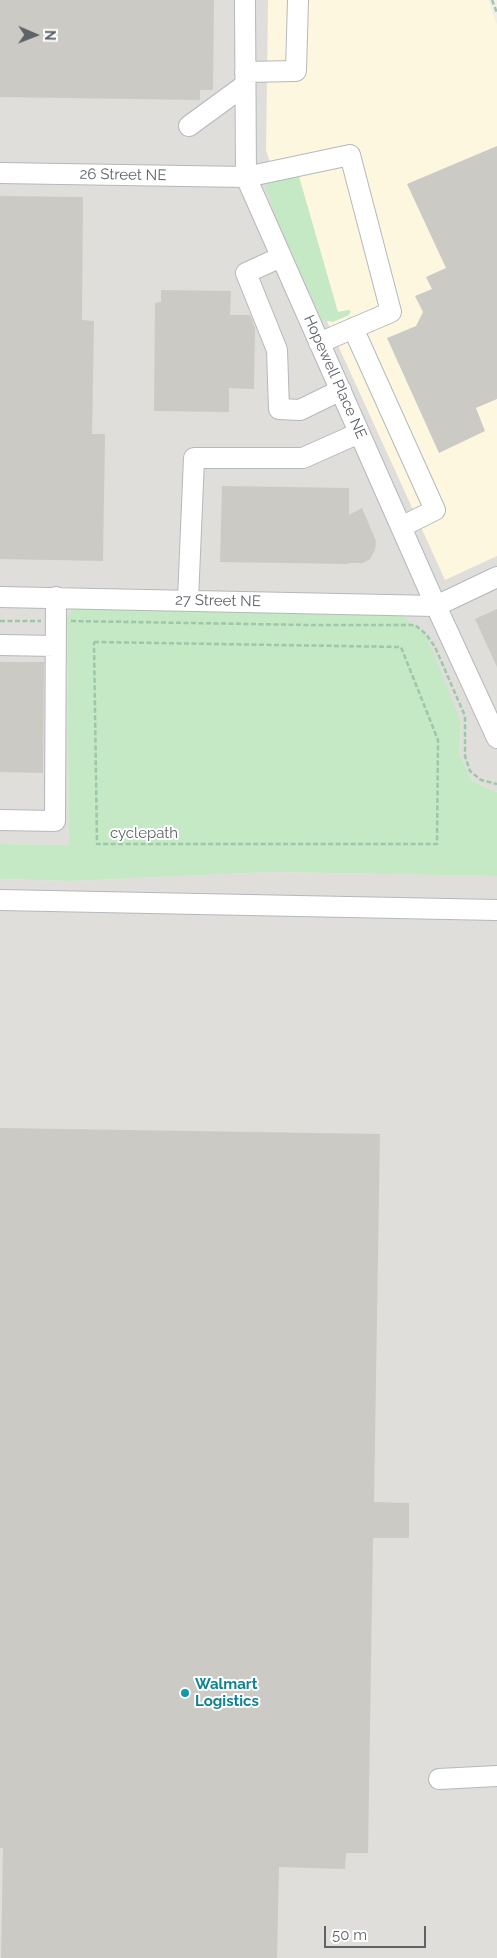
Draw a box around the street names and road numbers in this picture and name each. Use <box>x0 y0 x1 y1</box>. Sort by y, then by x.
street label: 26 Street NE <box>79 165 167 185</box>
street label: Hopewell Place NE <box>300 312 370 442</box>
street label: 27 Street NE <box>175 591 261 611</box>
street label: cyclepath <box>110 824 178 842</box>

